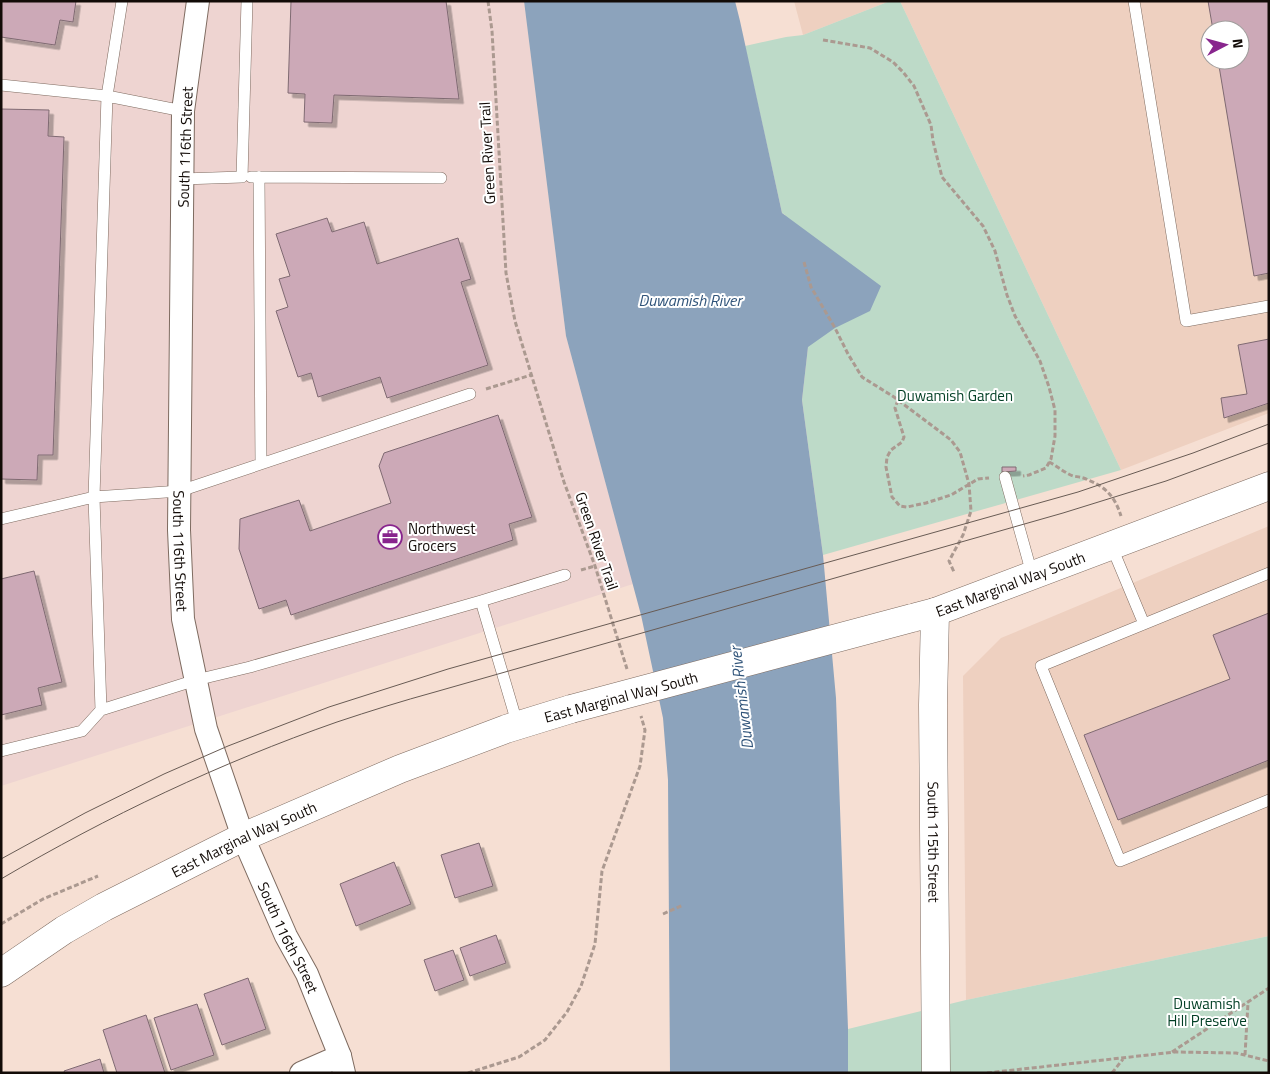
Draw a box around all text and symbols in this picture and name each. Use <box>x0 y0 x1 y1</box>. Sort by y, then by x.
north arrow <box>1200 20 1250 70</box>
text: N <box>1227 38 1249 50</box>
street label: South 116th Street <box>171 85 199 208</box>
street label: Green River Trail <box>473 101 501 205</box>
water label: Duwamish River <box>638 288 744 312</box>
park label: Duwamish Garden <box>897 384 1013 407</box>
street label: Green River Trail <box>569 489 625 593</box>
street label: South 116th Street <box>167 490 194 613</box>
place label: Northwest Grocers <box>408 517 476 557</box>
office icon: Northwest Grocers <box>377 524 403 550</box>
street label: East Marginal Way South <box>932 545 1088 622</box>
water label: Duwamish River <box>723 643 759 751</box>
street label: East Marginal Way South <box>542 665 700 729</box>
street label: South 115th Street <box>922 781 946 903</box>
street label: East Marginal Way South <box>167 795 320 883</box>
street label: South 116th Street <box>252 878 325 997</box>
park label: Duwamish Hill Preserve <box>1167 992 1247 1032</box>

